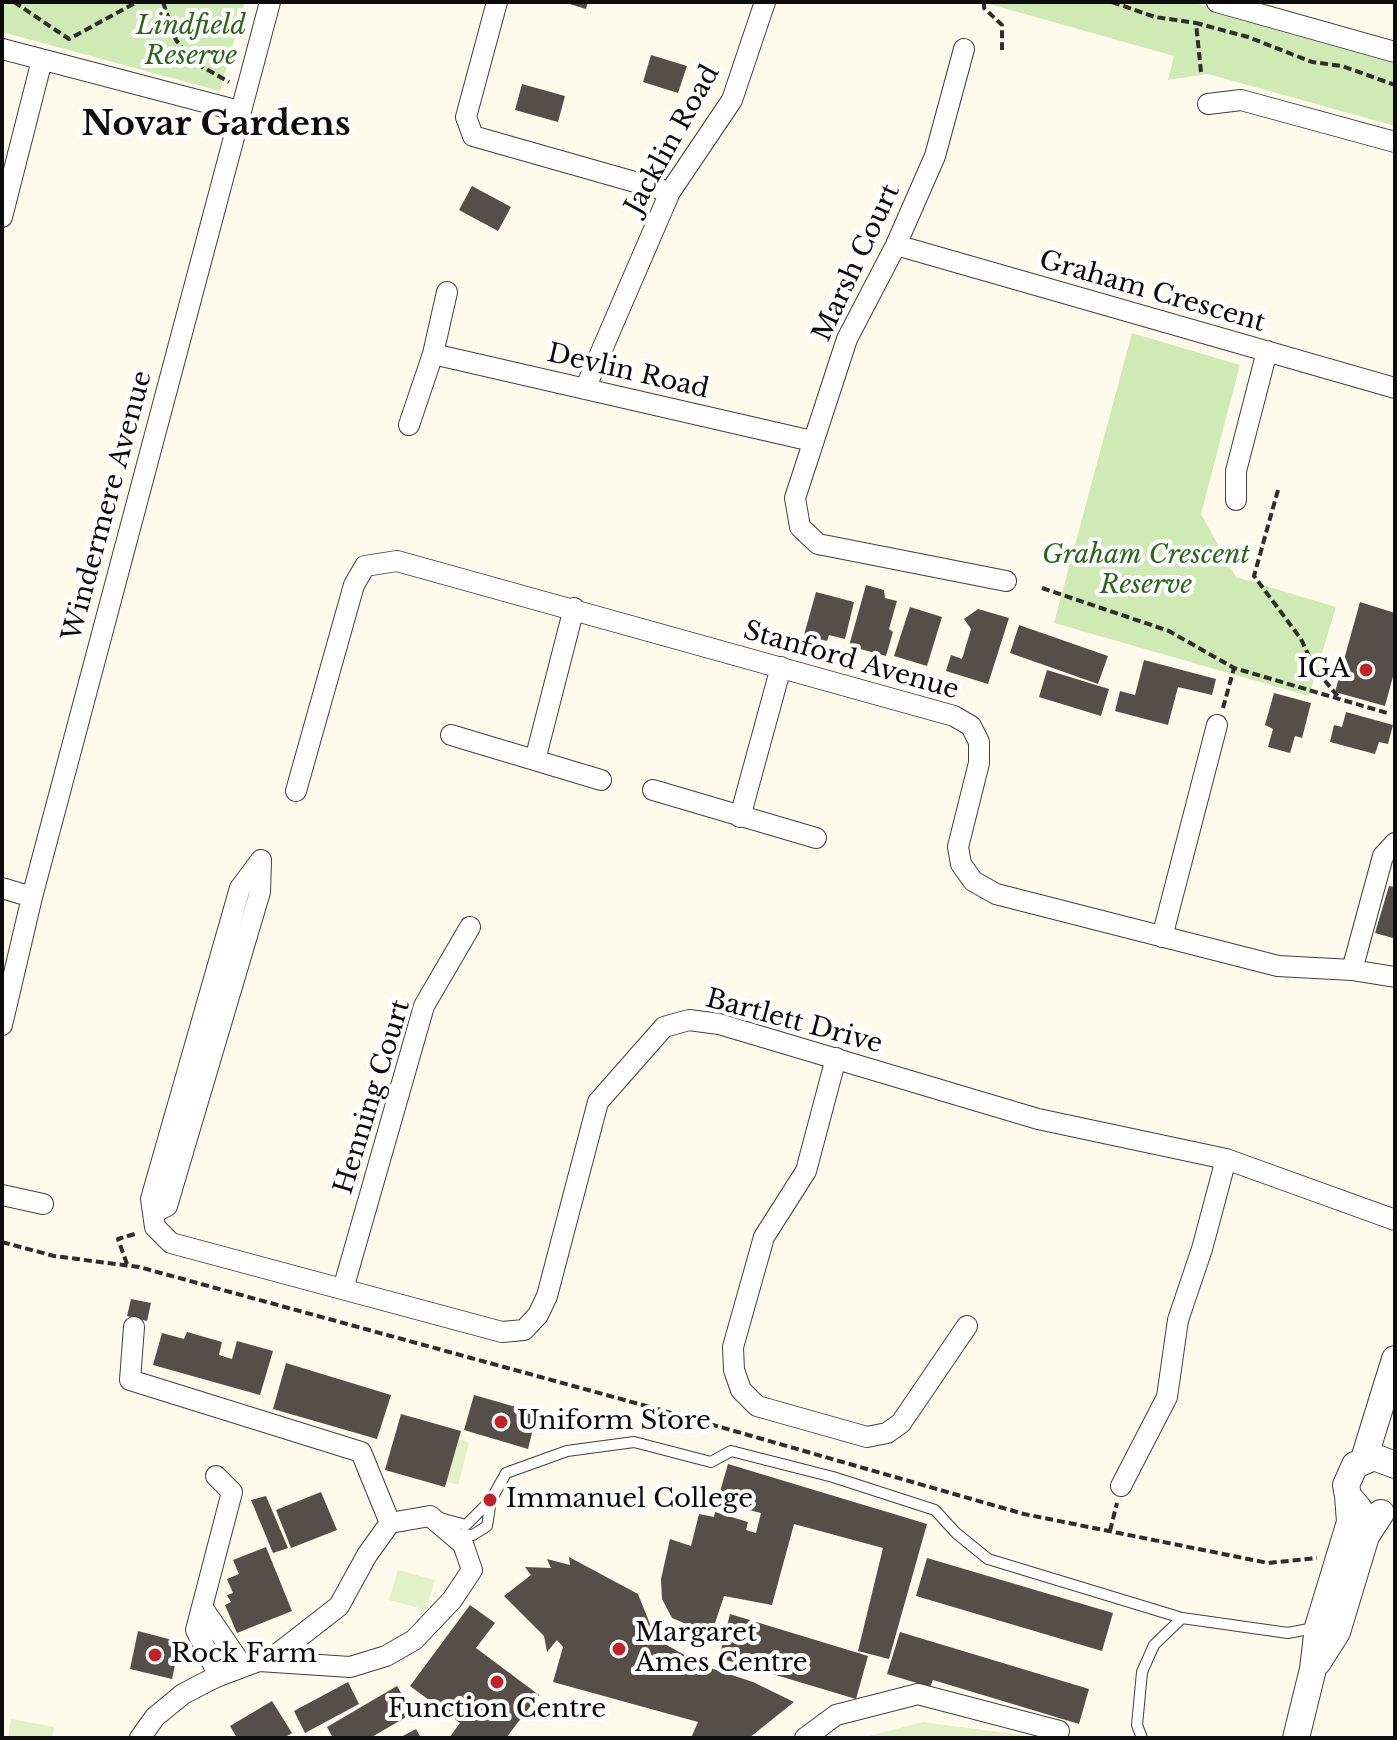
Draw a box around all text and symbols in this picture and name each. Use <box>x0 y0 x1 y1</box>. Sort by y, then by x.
park label: Lindfield Reserve <box>136 11 246 72</box>
street label: Jacklin Road <box>619 60 727 220</box>
district label: Novar Gardens <box>81 105 351 145</box>
street label: Marsh Court <box>807 179 907 347</box>
street label: Graham Crescent <box>1036 245 1268 339</box>
street label: Devlin Road <box>544 338 712 406</box>
street label: Windermere Avenue <box>57 368 159 644</box>
park label: Graham Crescent Reserve <box>1042 540 1250 602</box>
street label: Stanford Avenue <box>740 615 962 707</box>
place label: IGA <box>1297 654 1350 686</box>
marker: IGA <box>1357 661 1375 679</box>
street label: Bartlett Drive <box>702 983 886 1061</box>
street label: Henning Court <box>329 996 417 1198</box>
place label: Uniform Store <box>517 1406 711 1438</box>
marker: Uniform Store <box>492 1413 510 1431</box>
place label: Immanuel College <box>506 1484 753 1516</box>
marker: Immanuel College <box>481 1491 499 1509</box>
place label: Margaret Ames Centre <box>635 1618 808 1680</box>
place label: Rock Farm <box>171 1639 317 1671</box>
marker: Margaret Ames Centre <box>610 1640 628 1658</box>
marker: Rock Farm <box>146 1646 164 1664</box>
marker: Function Centre <box>488 1673 506 1691</box>
place label: Function Centre <box>388 1694 606 1726</box>

